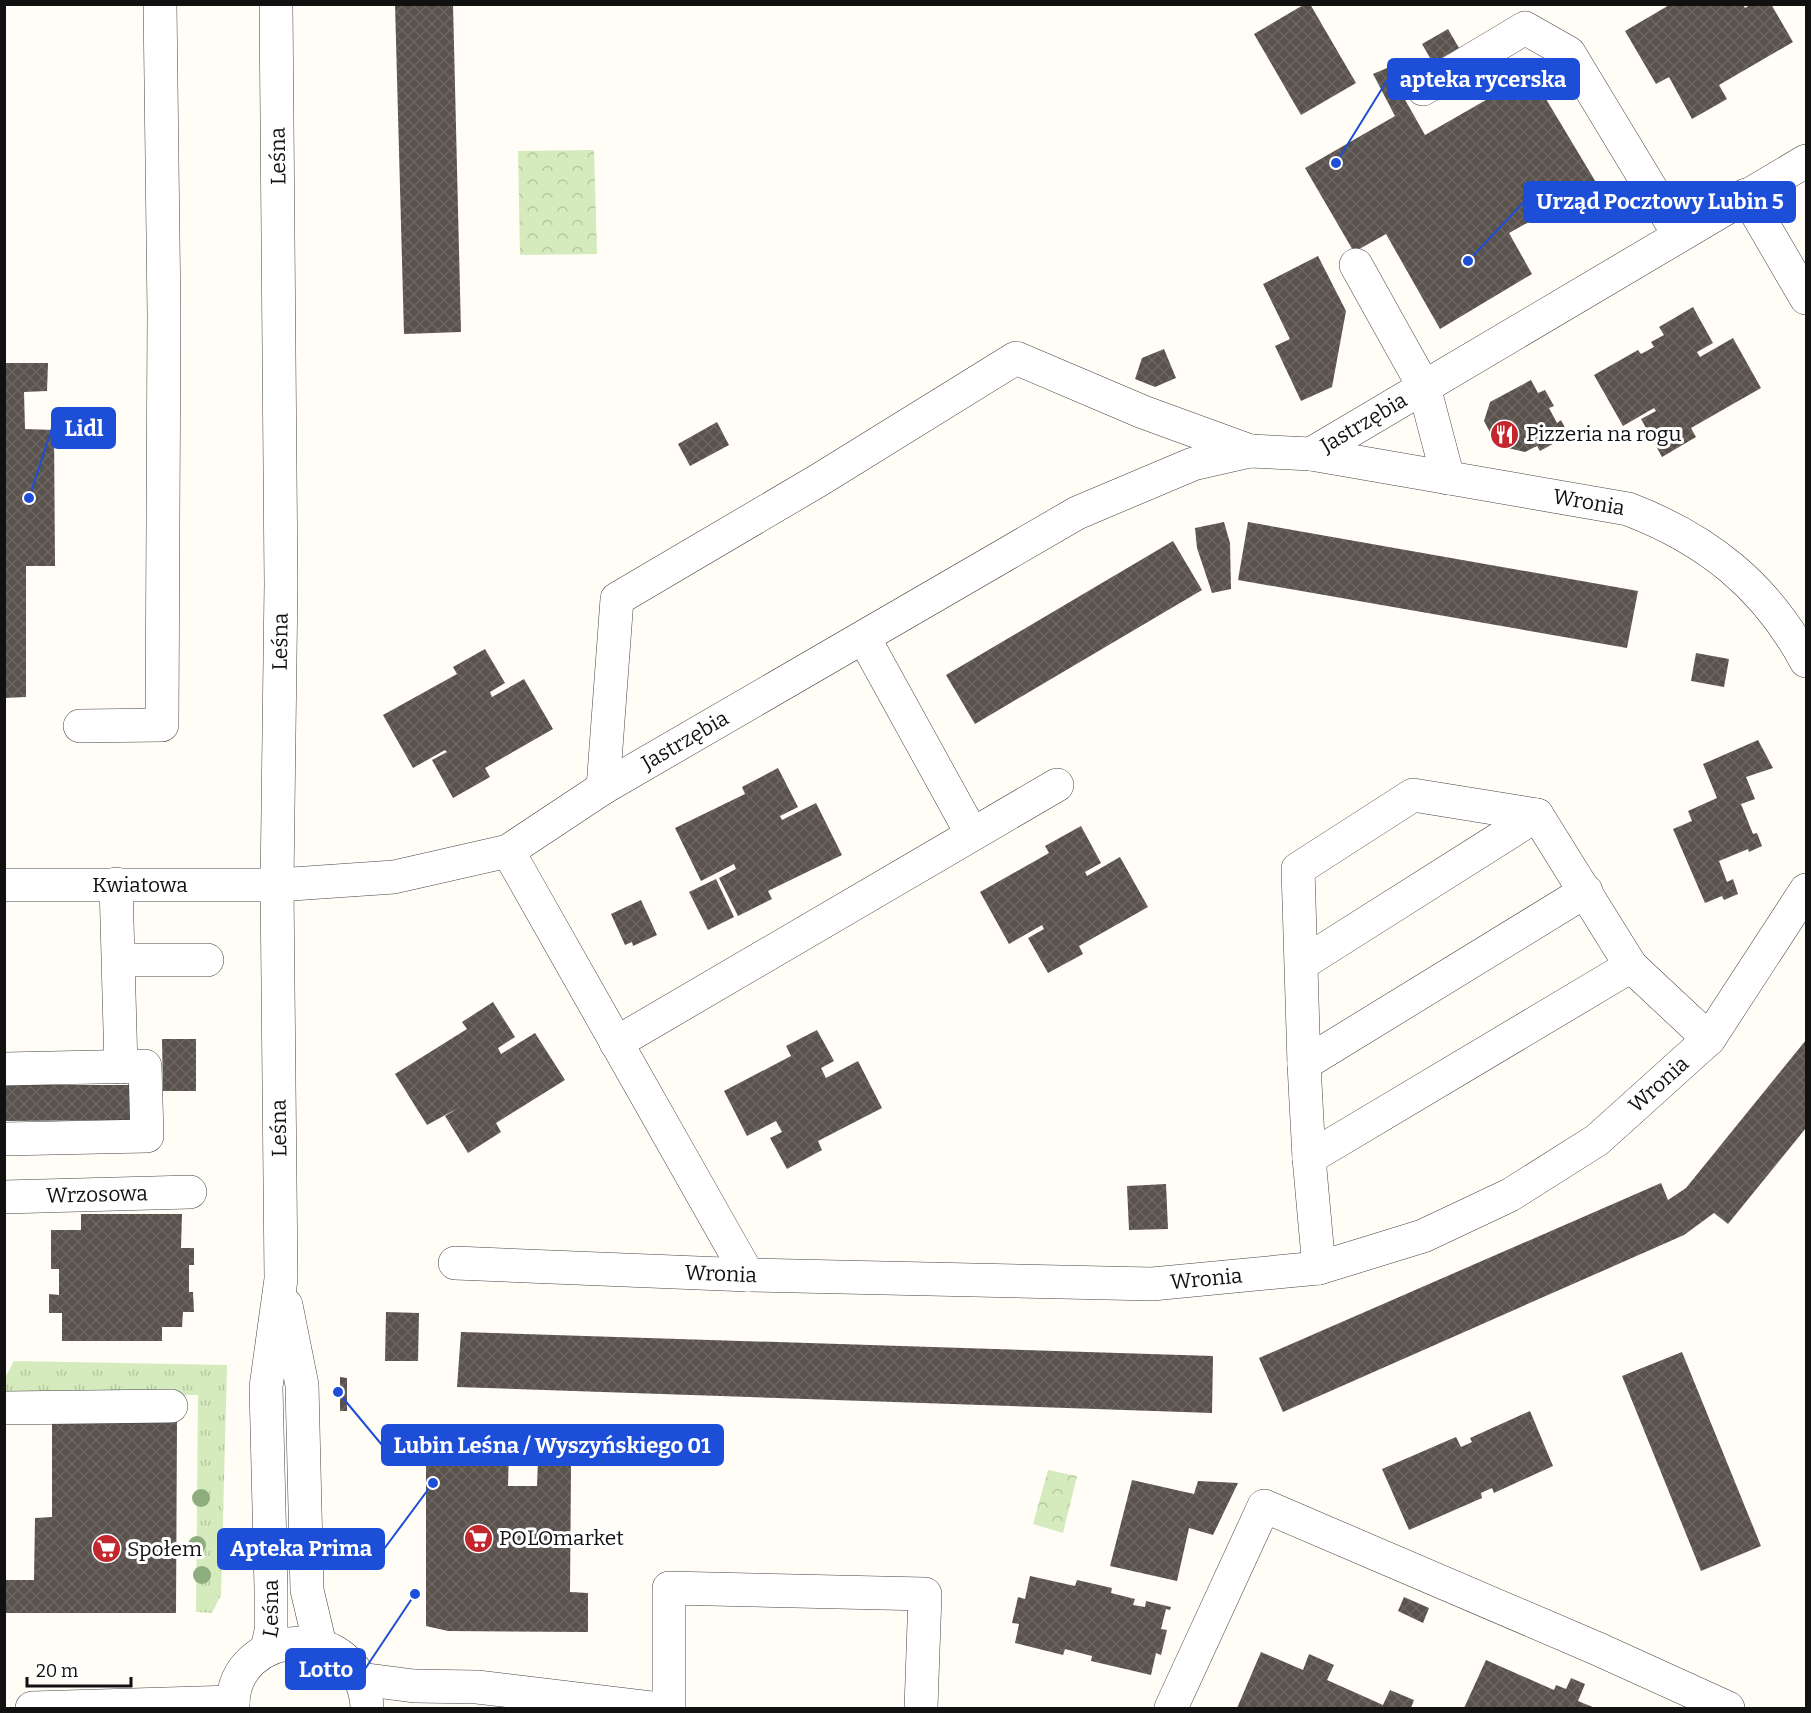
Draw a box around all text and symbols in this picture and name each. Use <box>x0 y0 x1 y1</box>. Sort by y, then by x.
callout: apteka rycerska <box>1388 59 1579 99</box>
text: apteka rycerska <box>1400 66 1567 93</box>
street label: Leśna <box>264 126 292 185</box>
callout: Urząd Pocztowy Lubin 5 <box>1524 182 1795 222</box>
text: Urząd Pocztowy Lubin 5 <box>1536 188 1784 215</box>
street label: Jastrzębia <box>1315 387 1412 459</box>
callout: Lidl <box>52 408 115 448</box>
text: Lidl <box>64 415 104 442</box>
restaurant icon: Pizzeria na rogu <box>1489 418 1521 450</box>
place label: Pizzeria na rogu <box>1526 421 1682 447</box>
street label: Wronia <box>1551 483 1627 521</box>
street label: Leśna <box>267 612 294 671</box>
street label: Jastrzębia <box>636 705 734 776</box>
street label: Kwiatowa <box>92 872 188 898</box>
street label: Wronia <box>1623 1050 1695 1118</box>
street label: Leśna <box>265 1098 293 1157</box>
street label: Wrzosowa <box>46 1180 149 1209</box>
street label: Wronia <box>684 1259 758 1288</box>
street label: Wronia <box>1169 1262 1244 1295</box>
callout: Lubin Leśna / Wyszyńskiego 01 <box>382 1425 723 1465</box>
text: Lubin Leśna / Wyszyńskiego 01 <box>393 1432 711 1459</box>
supermarket icon: POLOmarket <box>462 1522 494 1554</box>
place label: POLOmarket <box>499 1525 624 1551</box>
callout: Apteka Prima <box>218 1529 384 1569</box>
supermarket icon: Społem <box>90 1533 122 1565</box>
text: Apteka Prima <box>230 1535 373 1562</box>
place label: Społem <box>127 1536 202 1562</box>
street label: Leśna <box>257 1579 285 1640</box>
callout: Lotto <box>286 1649 365 1689</box>
scale bar <box>27 1650 130 1688</box>
text: Lotto <box>299 1656 354 1683</box>
text: 20 m <box>36 1660 78 1682</box>

